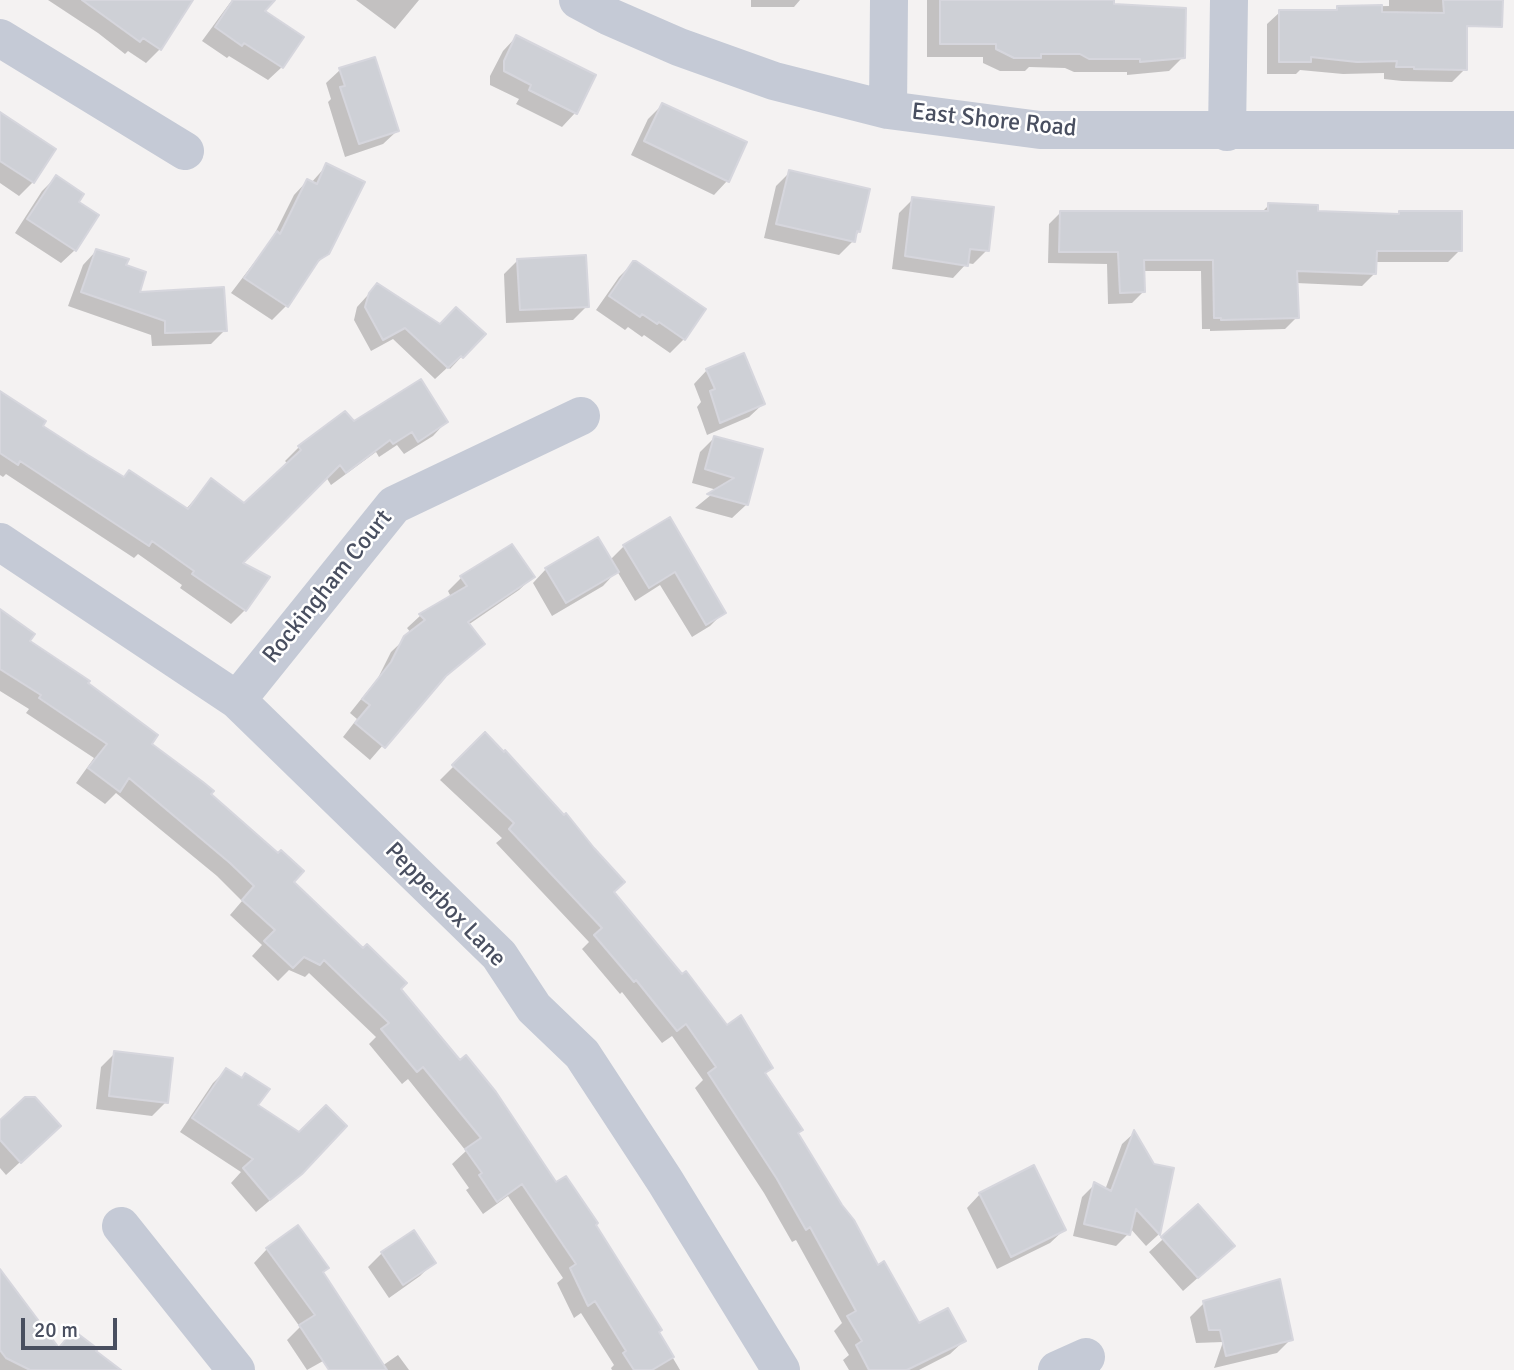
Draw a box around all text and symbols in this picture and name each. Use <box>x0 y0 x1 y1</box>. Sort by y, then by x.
street label: East Shore Road <box>910 98 1078 144</box>
street label: Rockingham Court <box>257 504 399 670</box>
street label: Pepperbox Lane <box>378 837 512 973</box>
scale bar <box>24 1304 121 1348</box>
text: 20 m <box>34 1317 78 1343</box>

